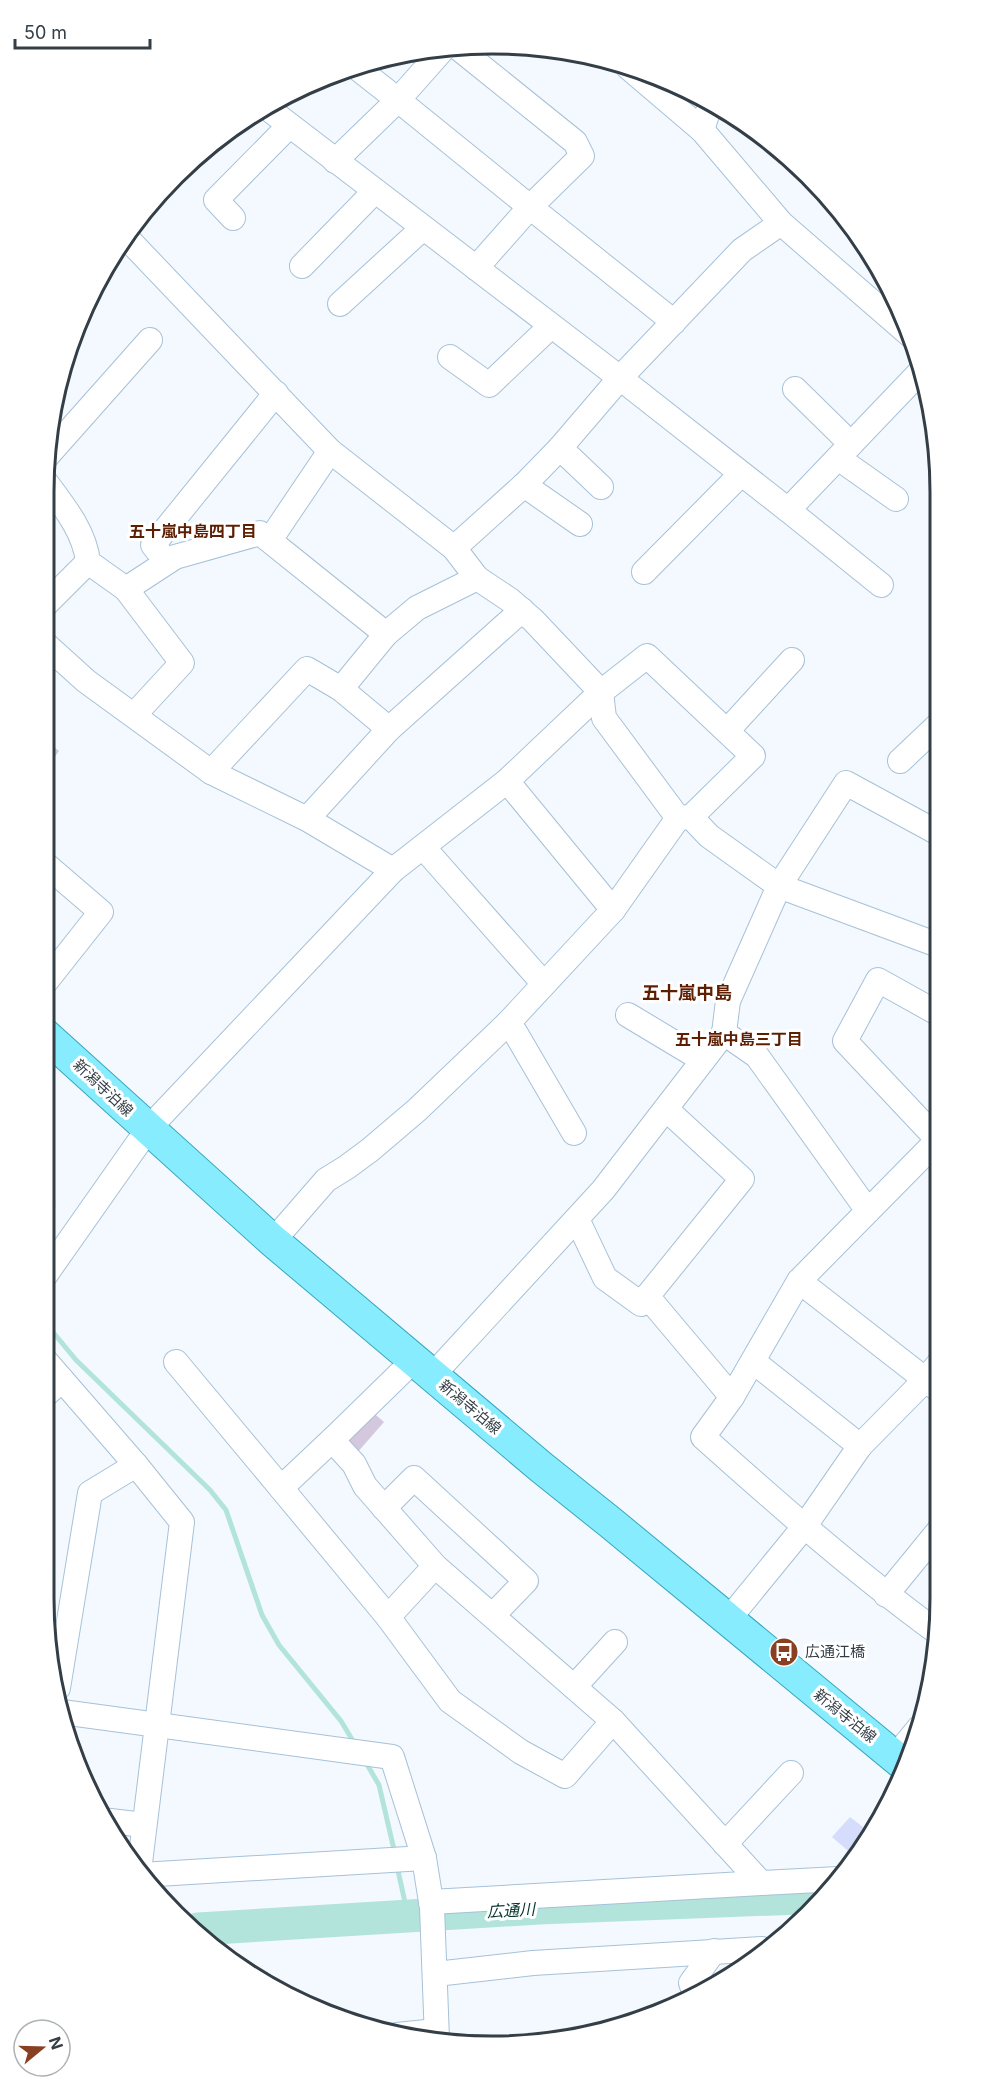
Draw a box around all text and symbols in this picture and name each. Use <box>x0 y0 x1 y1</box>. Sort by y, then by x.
scale bar <box>15 12 150 50</box>
text: 50 m <box>24 22 67 43</box>
district label: 五十嵐中島四丁目 <box>129 521 257 541</box>
district label: 五十嵐中島 <box>642 982 732 1003</box>
district label: 五十嵐中島三丁目 <box>675 1029 803 1049</box>
street label: 新潟寺泊線 <box>69 1055 137 1120</box>
street label: 新潟寺泊線 <box>435 1375 505 1438</box>
bus stop icon: 広通江橋 <box>768 1636 800 1668</box>
place label: 広通江橋 <box>805 1642 865 1661</box>
street label: 新潟寺泊線 <box>810 1685 880 1747</box>
water label: 広通川 <box>487 1899 537 1921</box>
north arrow <box>12 2018 72 2078</box>
text: N <box>45 2034 68 2052</box>

